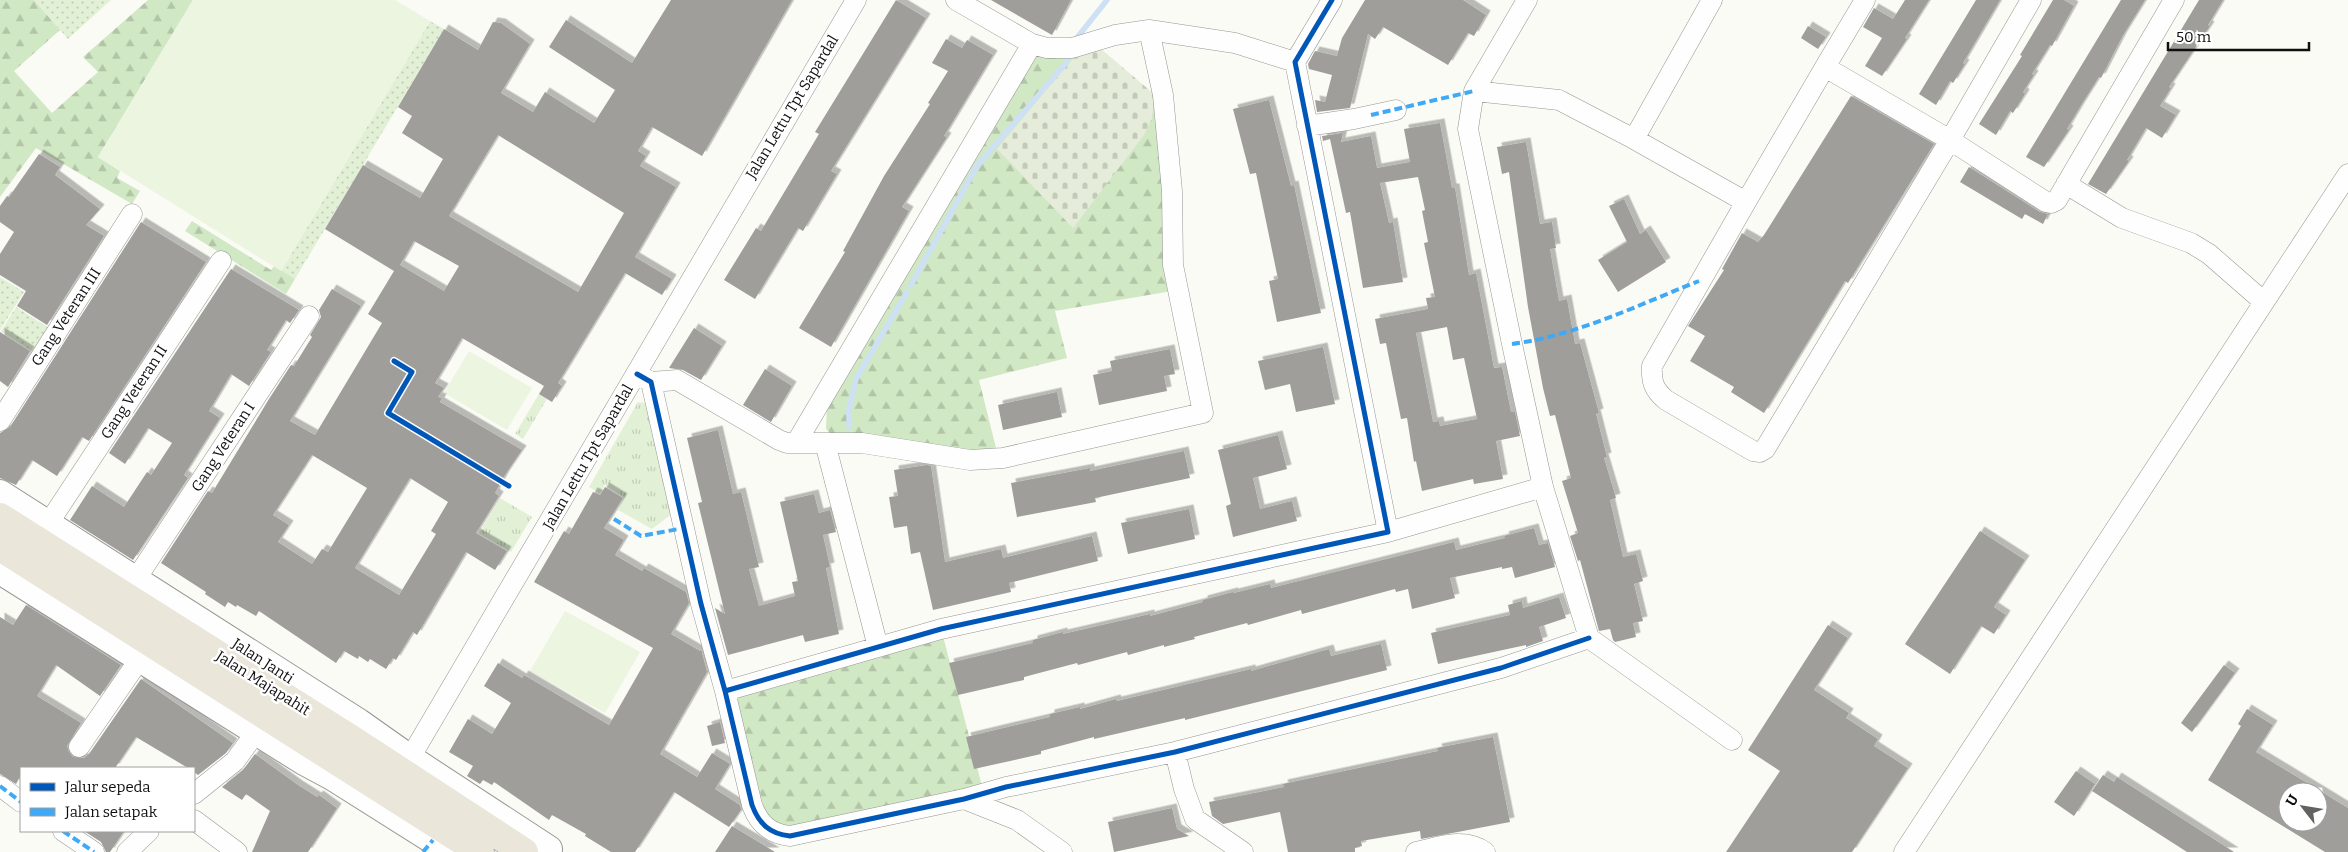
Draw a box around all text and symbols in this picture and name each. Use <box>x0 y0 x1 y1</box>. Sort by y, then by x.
scale bar <box>2168 20 2309 52</box>
text: 50 m <box>2176 28 2212 46</box>
street label: Jalan Lettu Tpt Sapardal <box>741 32 842 183</box>
street label: Gang Veteran III <box>28 264 104 370</box>
street label: Gang Veteran II <box>97 342 171 442</box>
street label: Jalan Lettu Tpt Sapardal <box>539 381 637 534</box>
street label: Gang Veteran I <box>187 399 259 495</box>
street label: Jalan Janti <box>228 634 298 688</box>
street label: Jalan Majapahit <box>212 646 314 719</box>
legend <box>20 767 195 832</box>
text: Jalur sepeda <box>64 778 151 796</box>
north arrow <box>2278 782 2328 832</box>
text: U <box>2282 791 2303 809</box>
text: Jalan setapak <box>64 803 158 821</box>

